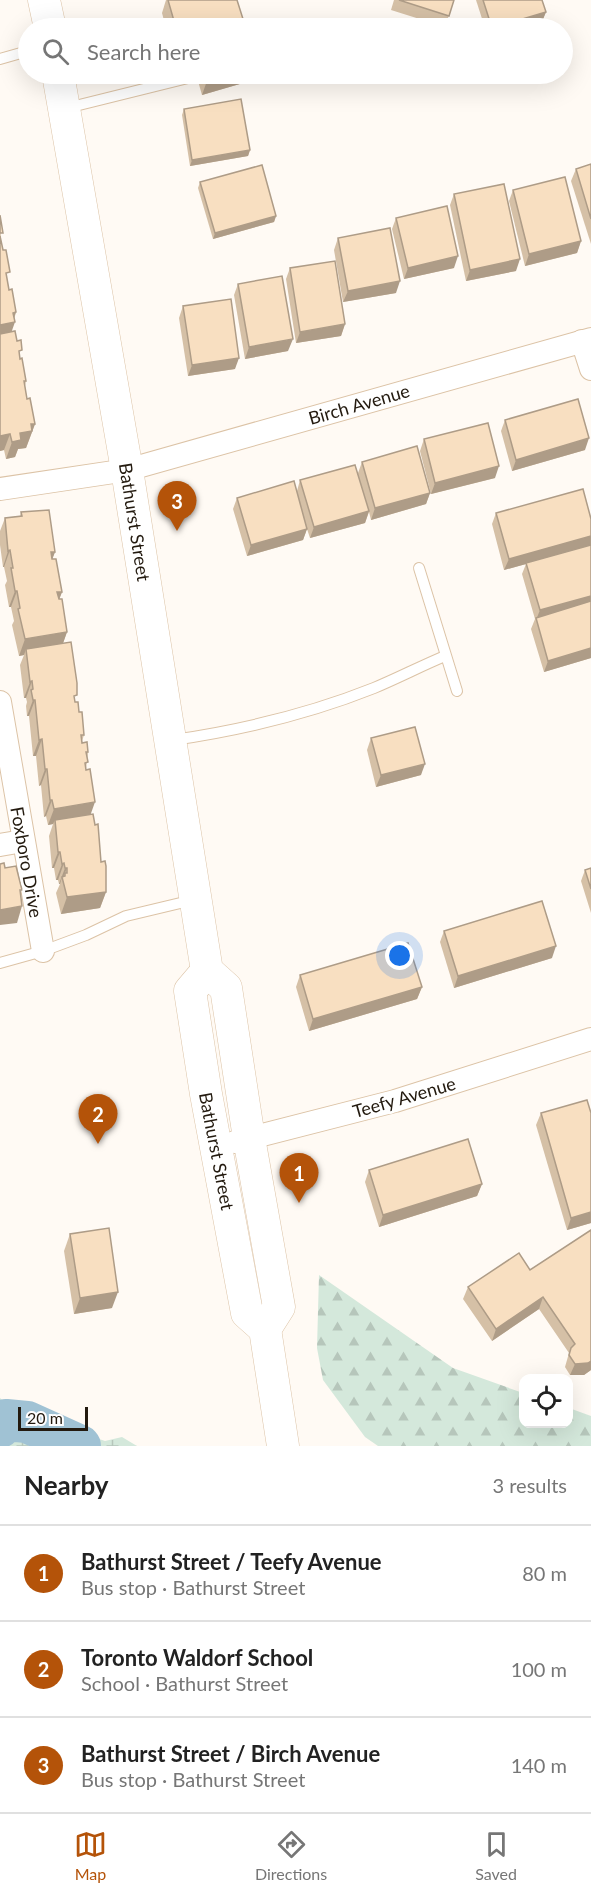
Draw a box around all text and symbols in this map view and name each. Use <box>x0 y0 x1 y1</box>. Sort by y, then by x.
search box <box>18 18 573 84</box>
icon: search <box>39 35 72 68</box>
text: Search here <box>87 38 200 65</box>
street label: Birch Avenue <box>306 379 412 429</box>
street label: Bathurst Street <box>115 461 155 583</box>
pin: 3 <box>158 482 196 531</box>
street label: Foxboro Drive <box>6 805 48 919</box>
your location <box>385 941 414 970</box>
street label: Teefy Avenue <box>350 1072 458 1122</box>
street label: Bathurst Street <box>195 1090 239 1212</box>
pin: 2 <box>78 1094 118 1144</box>
pin: 1 <box>280 1154 318 1203</box>
map controls <box>519 1374 573 1428</box>
button: locate <box>519 1374 573 1428</box>
scale bar <box>18 1404 88 1432</box>
text: 20 m <box>27 1408 63 1427</box>
text: Nearby <box>24 1469 109 1501</box>
text: 3 results <box>492 1473 567 1497</box>
text: Bathurst Street / Teefy Avenue <box>81 1548 382 1575</box>
text: 1 <box>38 1561 49 1585</box>
text: 80 m <box>522 1561 567 1585</box>
text: Bus stop · Bathurst Street <box>81 1575 305 1599</box>
text: Toronto Waldorf School <box>81 1644 313 1671</box>
text: 2 <box>38 1657 49 1681</box>
text: 100 m <box>511 1657 567 1681</box>
text: School · Bathurst Street <box>81 1671 288 1695</box>
text: Bathurst Street / Birch Avenue <box>81 1740 380 1767</box>
text: 3 <box>38 1753 49 1777</box>
text: 140 m <box>511 1753 567 1777</box>
text: Bus stop · Bathurst Street <box>81 1767 305 1791</box>
tab: Map <box>74 1828 107 1883</box>
tab: Directions <box>255 1828 327 1883</box>
tab: Saved <box>475 1828 517 1883</box>

